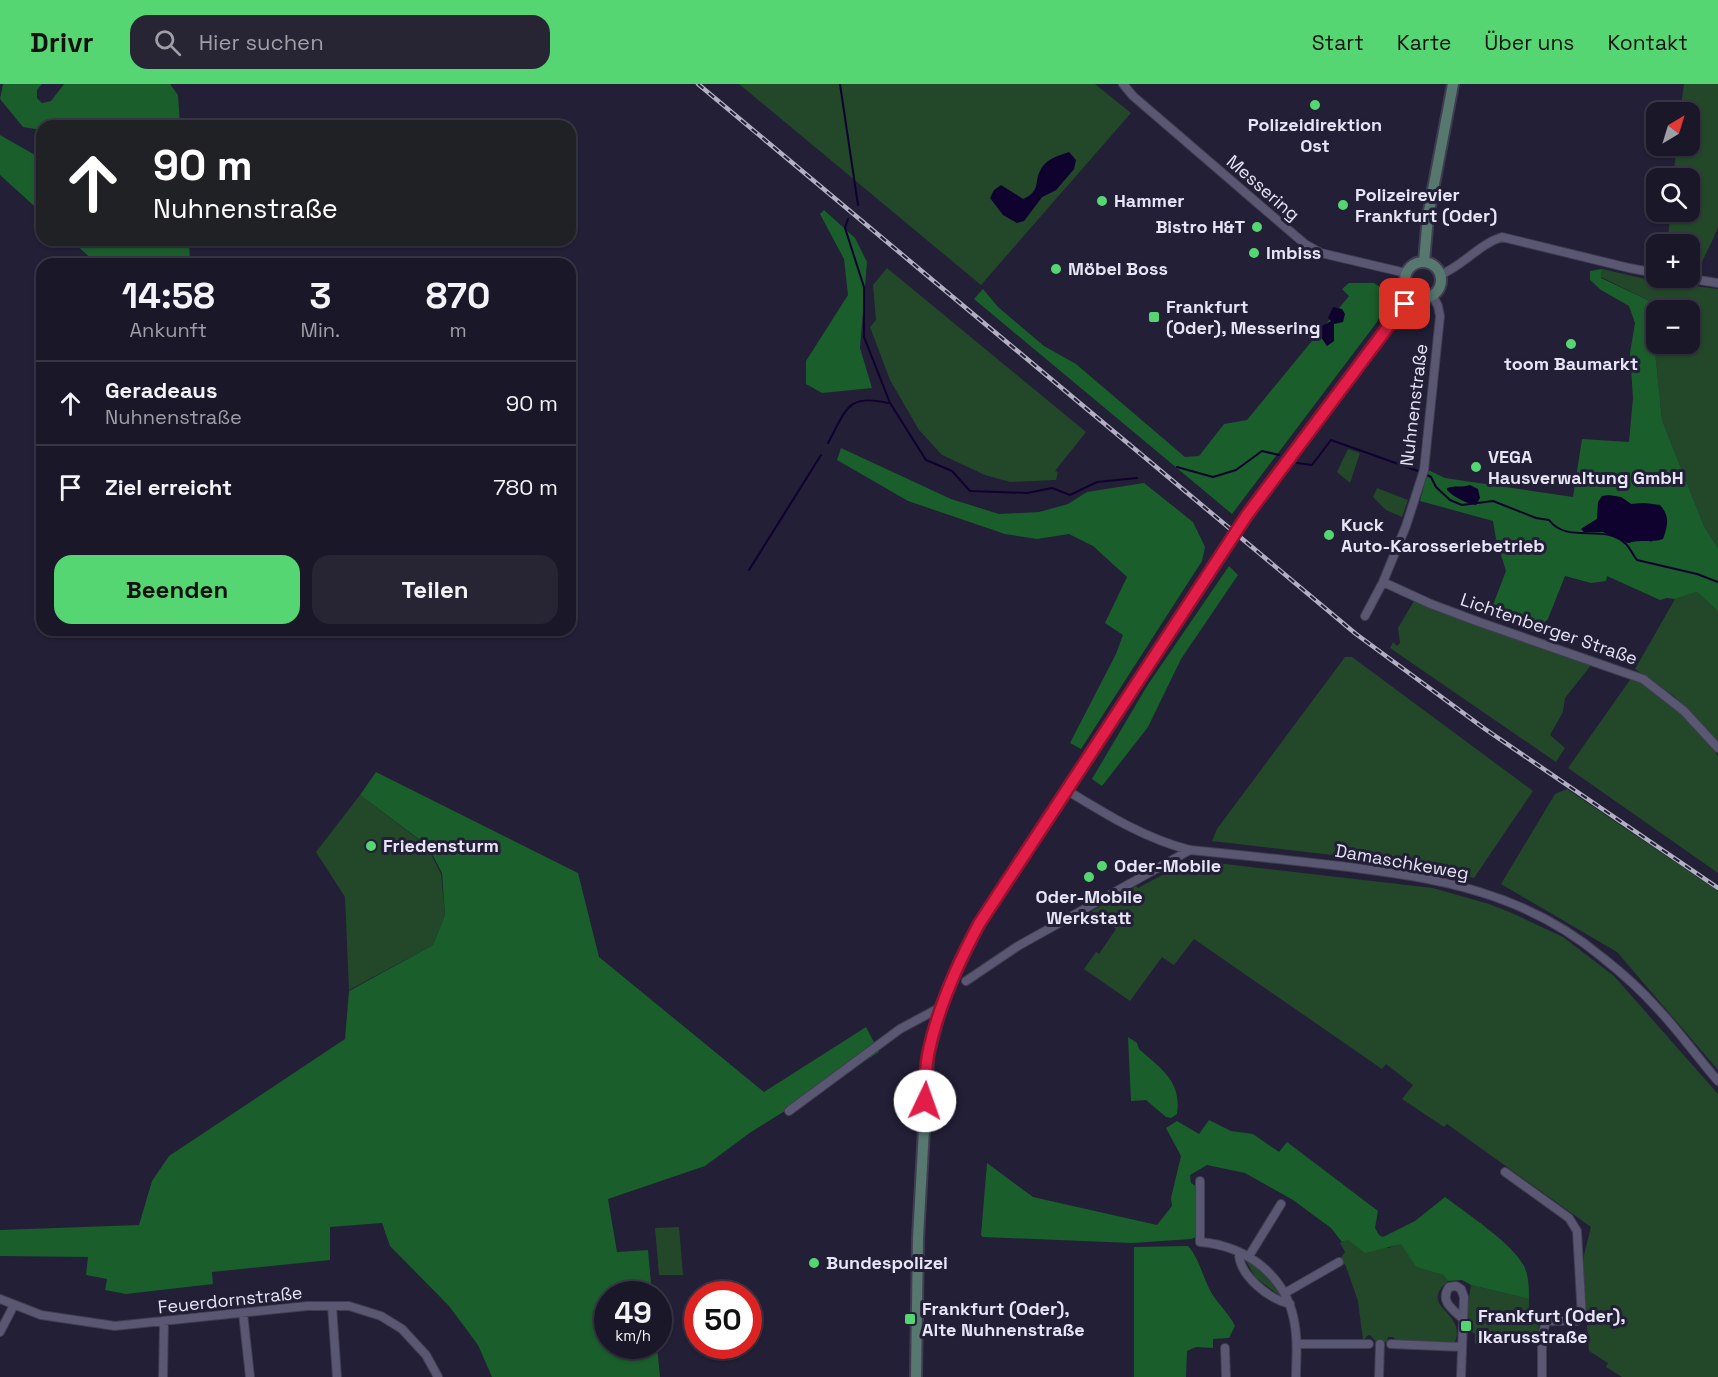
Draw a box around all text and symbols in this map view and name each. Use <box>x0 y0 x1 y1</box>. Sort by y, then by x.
search box <box>130 15 550 69</box>
text: Drivr <box>30 24 94 60</box>
icon: search <box>151 26 184 59</box>
text: Hier suchen <box>199 28 324 56</box>
text: Start <box>1312 29 1364 56</box>
text: Karte <box>1397 29 1451 56</box>
text: Über uns <box>1484 29 1574 56</box>
text: Kontakt <box>1607 29 1688 56</box>
marker: Polizeidirektion Ost <box>1308 98 1322 112</box>
north arrow <box>1646 102 1700 156</box>
map controls <box>1646 102 1700 354</box>
place label: Polizeidirektion Ost <box>1248 113 1382 157</box>
text: 90 m <box>153 139 253 192</box>
icon: ahead <box>54 144 132 222</box>
street label: Messering <box>1222 150 1305 226</box>
button: search <box>1646 168 1700 222</box>
place label: Polizeirevier Frankfurt (Oder) <box>1355 183 1497 227</box>
place label: Hammer <box>1114 189 1184 212</box>
text: Nuhnenstraße <box>153 191 338 226</box>
marker: Hammer <box>1095 194 1109 208</box>
marker: Polizeirevier Frankfurt (Oder) <box>1336 198 1350 212</box>
place label: Bistro H&T <box>1155 215 1245 238</box>
marker: Bistro H&T <box>1250 220 1264 234</box>
button: + <box>1646 234 1700 288</box>
place label: Imbiss <box>1266 241 1321 264</box>
marker: Imbiss <box>1247 246 1261 260</box>
place label: Möbel Boss <box>1068 257 1168 280</box>
marker: Möbel Boss <box>1049 262 1063 276</box>
text: 14:58 <box>122 273 215 319</box>
text: 3 <box>309 273 331 319</box>
text: 870 <box>426 273 490 319</box>
pin <box>1379 278 1430 329</box>
icon: arrive <box>1388 287 1421 320</box>
place label: Frankfurt (Oder), Messering <box>1166 295 1320 339</box>
button: − <box>1646 300 1700 354</box>
marker: Frankfurt (Oder), Messering <box>1147 310 1161 324</box>
text: Ankunft <box>130 317 207 343</box>
text: Min. <box>301 317 340 343</box>
text: m <box>449 317 467 343</box>
marker: toom Baumarkt <box>1564 337 1578 351</box>
street label: Nuhnenstraße <box>1395 342 1432 467</box>
place label: toom Baumarkt <box>1504 352 1638 375</box>
text: Geradeaus <box>105 376 217 404</box>
icon: ahead <box>54 387 87 420</box>
text: 90 m <box>506 389 558 417</box>
text: Nuhnenstraße <box>105 404 242 430</box>
place label: VEGA Hausverwaltung GmbH <box>1488 445 1684 489</box>
marker: VEGA Hausverwaltung GmbH <box>1469 460 1483 474</box>
icon: arrive <box>54 471 87 504</box>
text: Ziel erreicht <box>105 473 232 501</box>
text: 780 m <box>493 473 558 501</box>
place label: Kuck Auto-Karosseriebetrieb <box>1341 513 1545 557</box>
marker: Kuck Auto-Karosseriebetrieb <box>1322 528 1336 542</box>
button: Beenden <box>54 555 300 624</box>
button: Teilen <box>312 555 558 624</box>
street label: Lichtenberger Straße <box>1458 587 1641 670</box>
place label: Friedensturm <box>383 834 499 857</box>
street label: Damaschkeweg <box>1333 838 1471 885</box>
marker: Friedensturm <box>364 839 378 853</box>
place label: Oder-Mobile <box>1114 854 1221 877</box>
marker: Oder-Mobile <box>1095 859 1109 873</box>
marker: Oder-Mobile Werkstatt <box>1082 870 1096 884</box>
place label: Oder-Mobile Werkstatt <box>1035 885 1143 929</box>
position arrow <box>893 1069 957 1133</box>
place label: Bundespolizei <box>826 1251 948 1274</box>
marker: Bundespolizei <box>807 1256 821 1270</box>
street label: Feuerdornstraße <box>156 1280 303 1319</box>
speed limit sign: 50 <box>684 1281 762 1359</box>
text: 49 <box>614 1293 652 1332</box>
place label: Frankfurt (Oder), Alte Nuhnenstraße <box>922 1297 1085 1341</box>
place label: Frankfurt (Oder), Ikarusstraße <box>1478 1304 1625 1348</box>
marker: Frankfurt (Oder), Alte Nuhnenstraße <box>903 1312 917 1326</box>
marker: Frankfurt (Oder), Ikarusstraße <box>1459 1319 1473 1333</box>
text: km/h <box>615 1326 651 1345</box>

